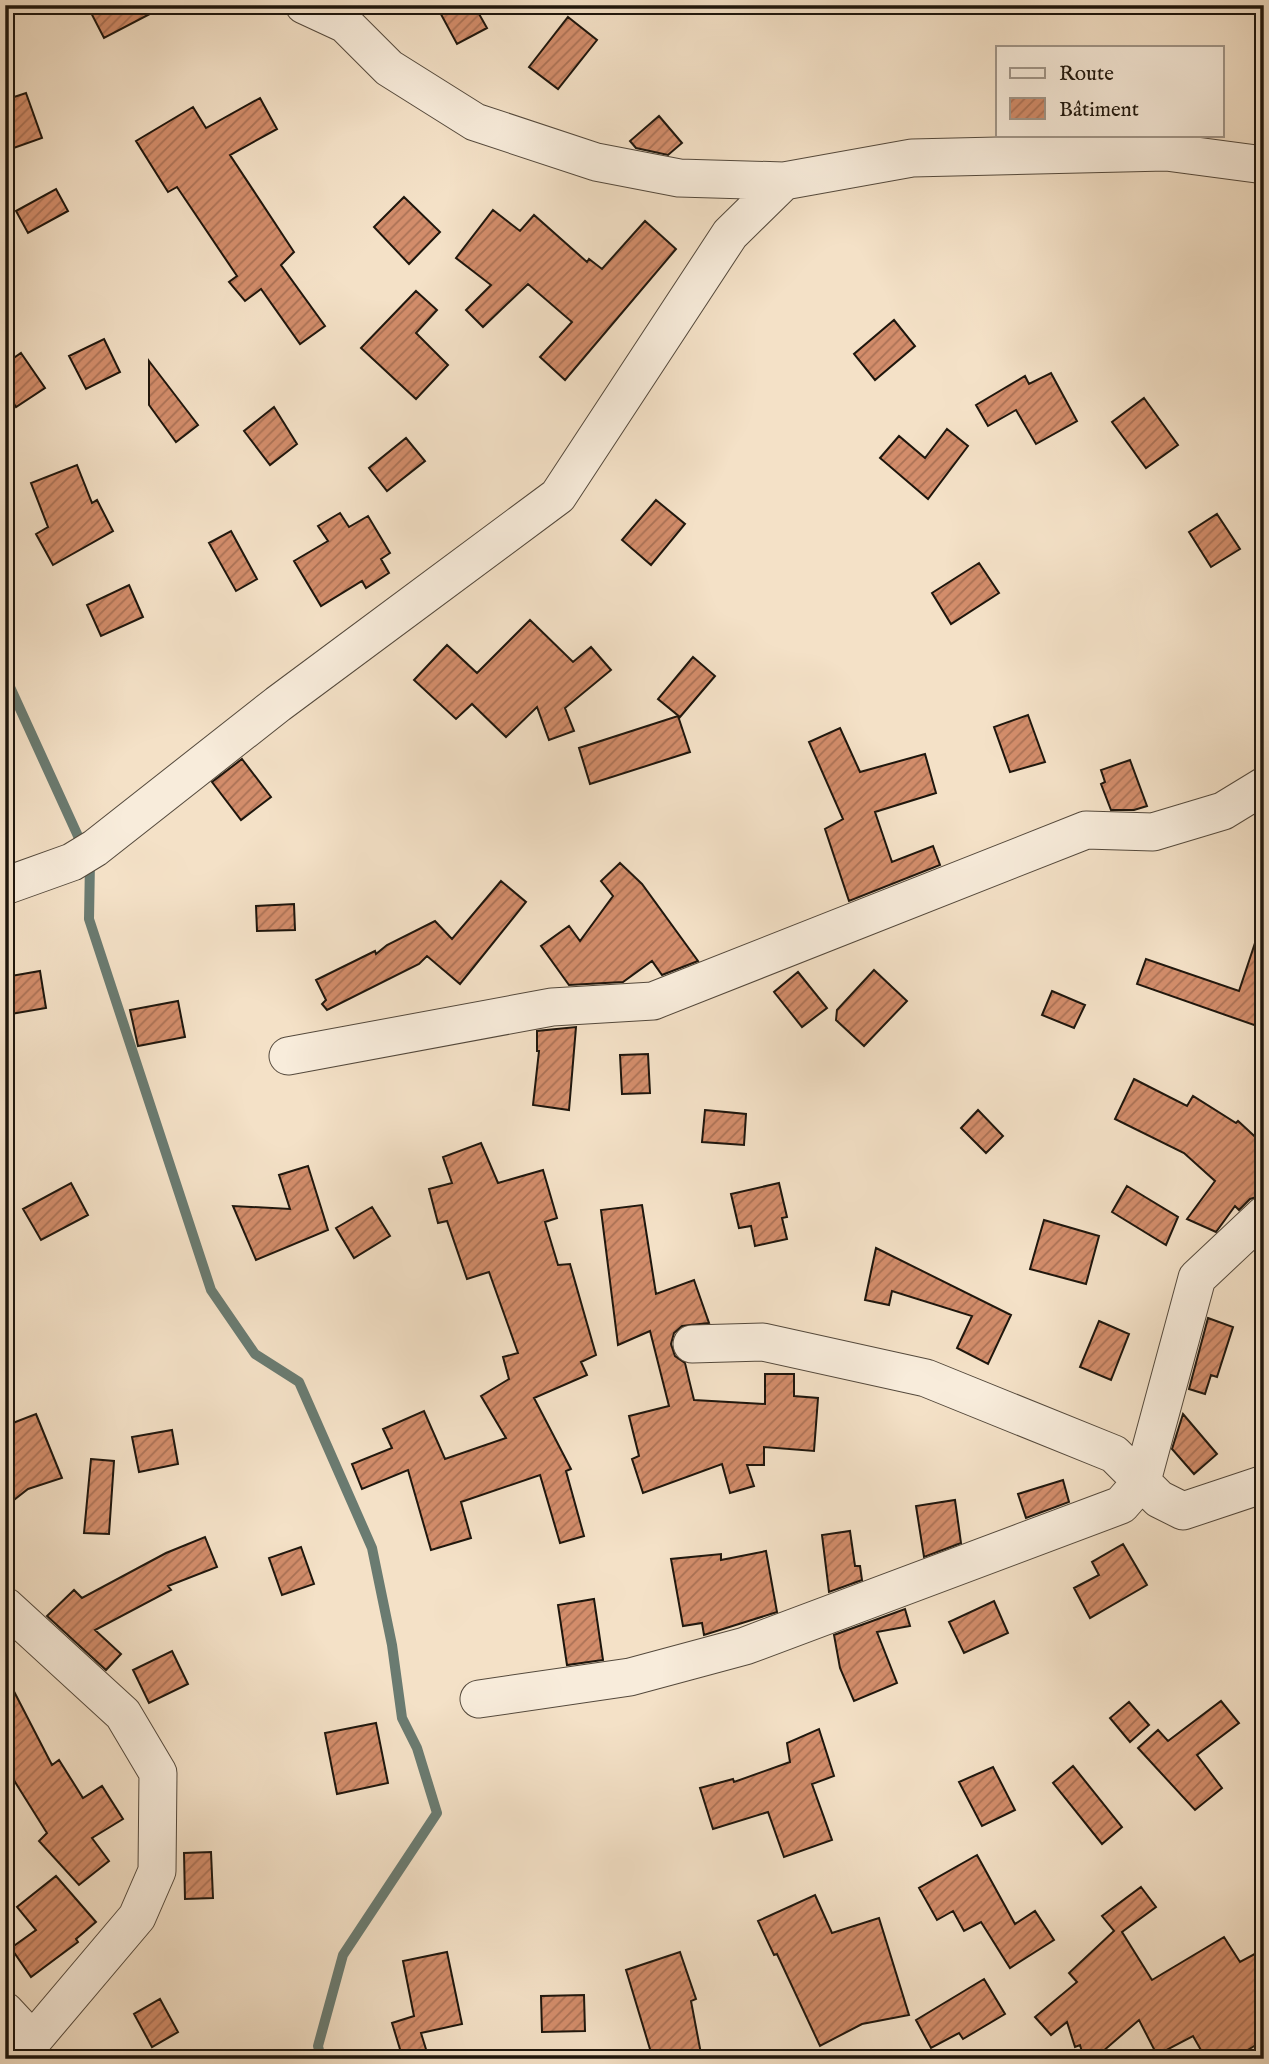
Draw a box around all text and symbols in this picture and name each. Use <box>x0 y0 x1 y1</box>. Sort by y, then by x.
legend <box>996 46 1224 136</box>
text: Route <box>1059 61 1114 88</box>
text: Bâtiment <box>1059 97 1139 124</box>

